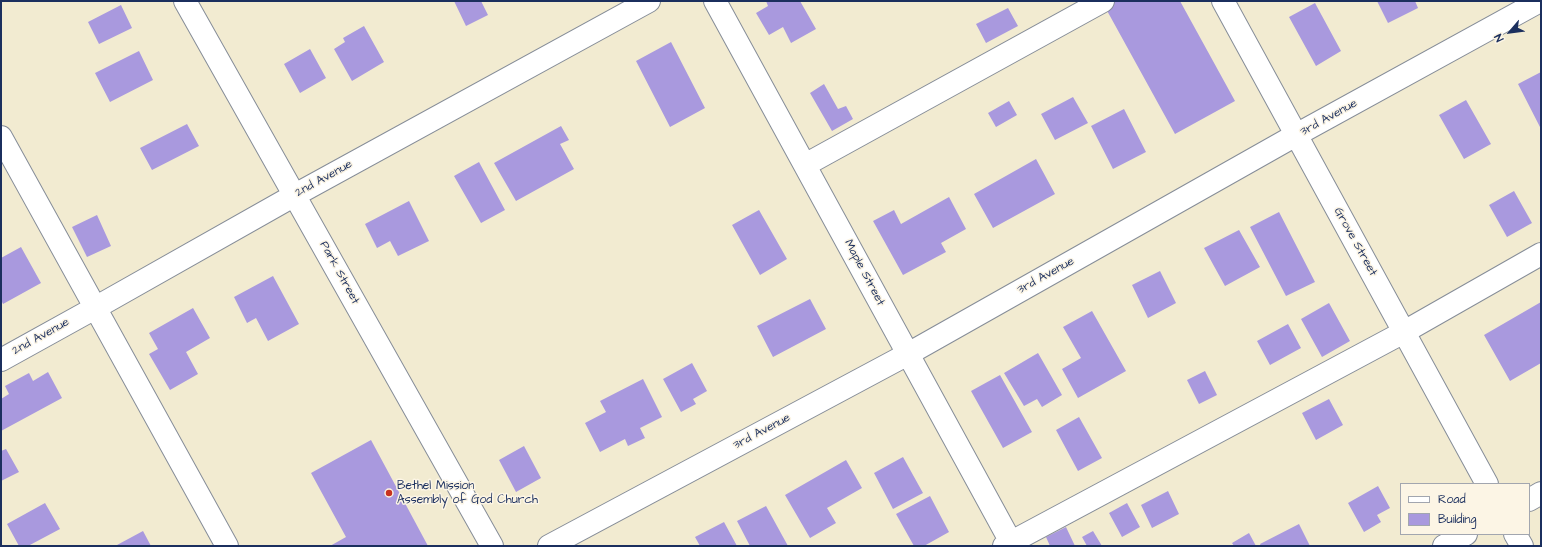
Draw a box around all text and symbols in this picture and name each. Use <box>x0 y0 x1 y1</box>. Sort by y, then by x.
north arrow <box>1490 12 1530 52</box>
text: N <box>1491 31 1507 44</box>
street label: 3rd Avenue <box>1298 97 1360 139</box>
street label: 2nd Avenue <box>293 157 355 201</box>
street label: Grove Street <box>1330 205 1380 279</box>
street label: Maple Street <box>841 237 887 309</box>
street label: Park Street <box>316 239 362 307</box>
street label: 3rd Avenue <box>1015 255 1077 297</box>
street label: 2nd Avenue <box>10 315 72 359</box>
street label: 3rd Avenue <box>731 411 793 453</box>
place label: Bethel Mission Assembly of God Church <box>397 479 538 507</box>
legend <box>1400 483 1530 535</box>
marker: Bethel Mission Assembly of God Church <box>384 488 394 498</box>
text: Road <box>1438 491 1466 508</box>
text: Building <box>1438 511 1476 528</box>

